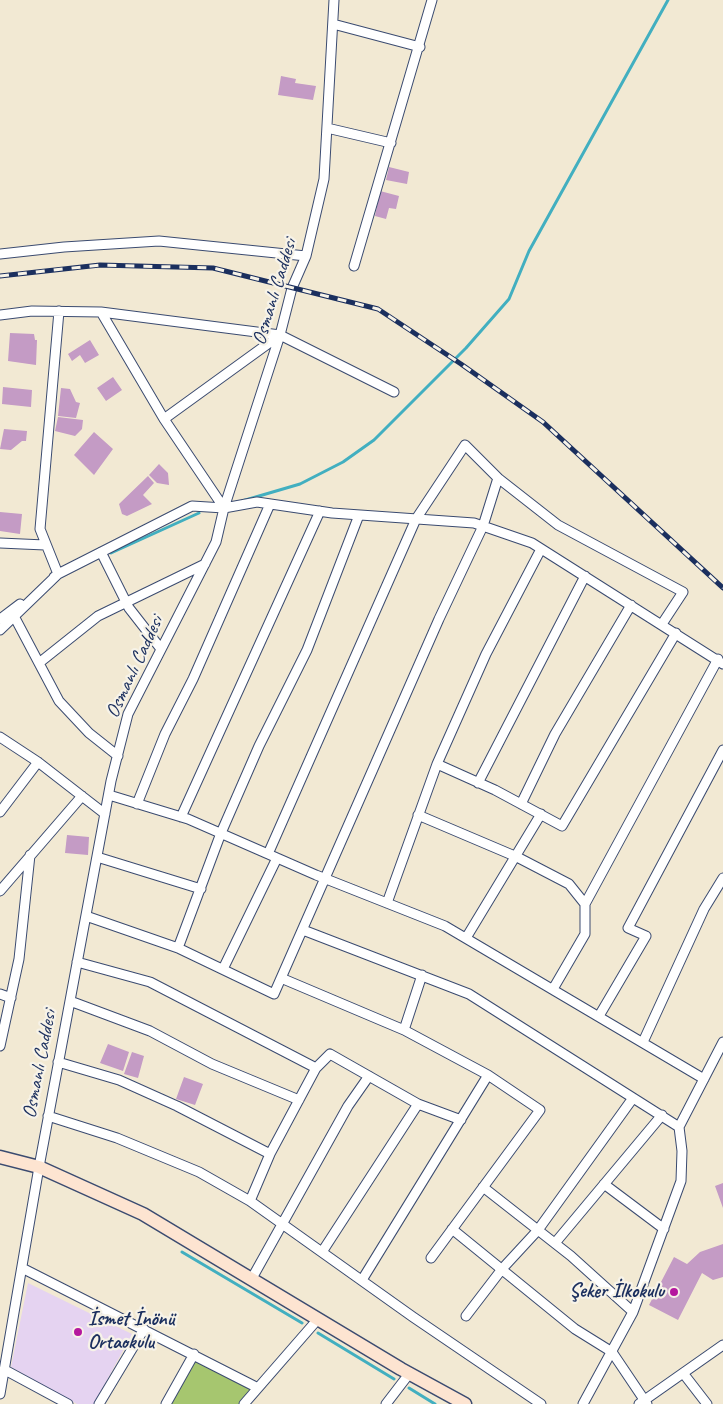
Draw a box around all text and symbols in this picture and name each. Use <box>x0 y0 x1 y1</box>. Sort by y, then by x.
street label: Osmanlı Caddesi <box>247 236 303 348</box>
street label: Osmanlı Caddesi <box>101 612 169 722</box>
street label: Osmanlı Caddesi <box>18 1008 62 1120</box>
place label: Şeker İlkokulu <box>569 1280 664 1304</box>
marker: Şeker İlkokulu <box>668 1286 680 1298</box>
place label: İsmet İnönü Ortaokulu <box>88 1308 174 1355</box>
marker: İsmet İnönü Ortaokulu <box>72 1326 84 1338</box>

